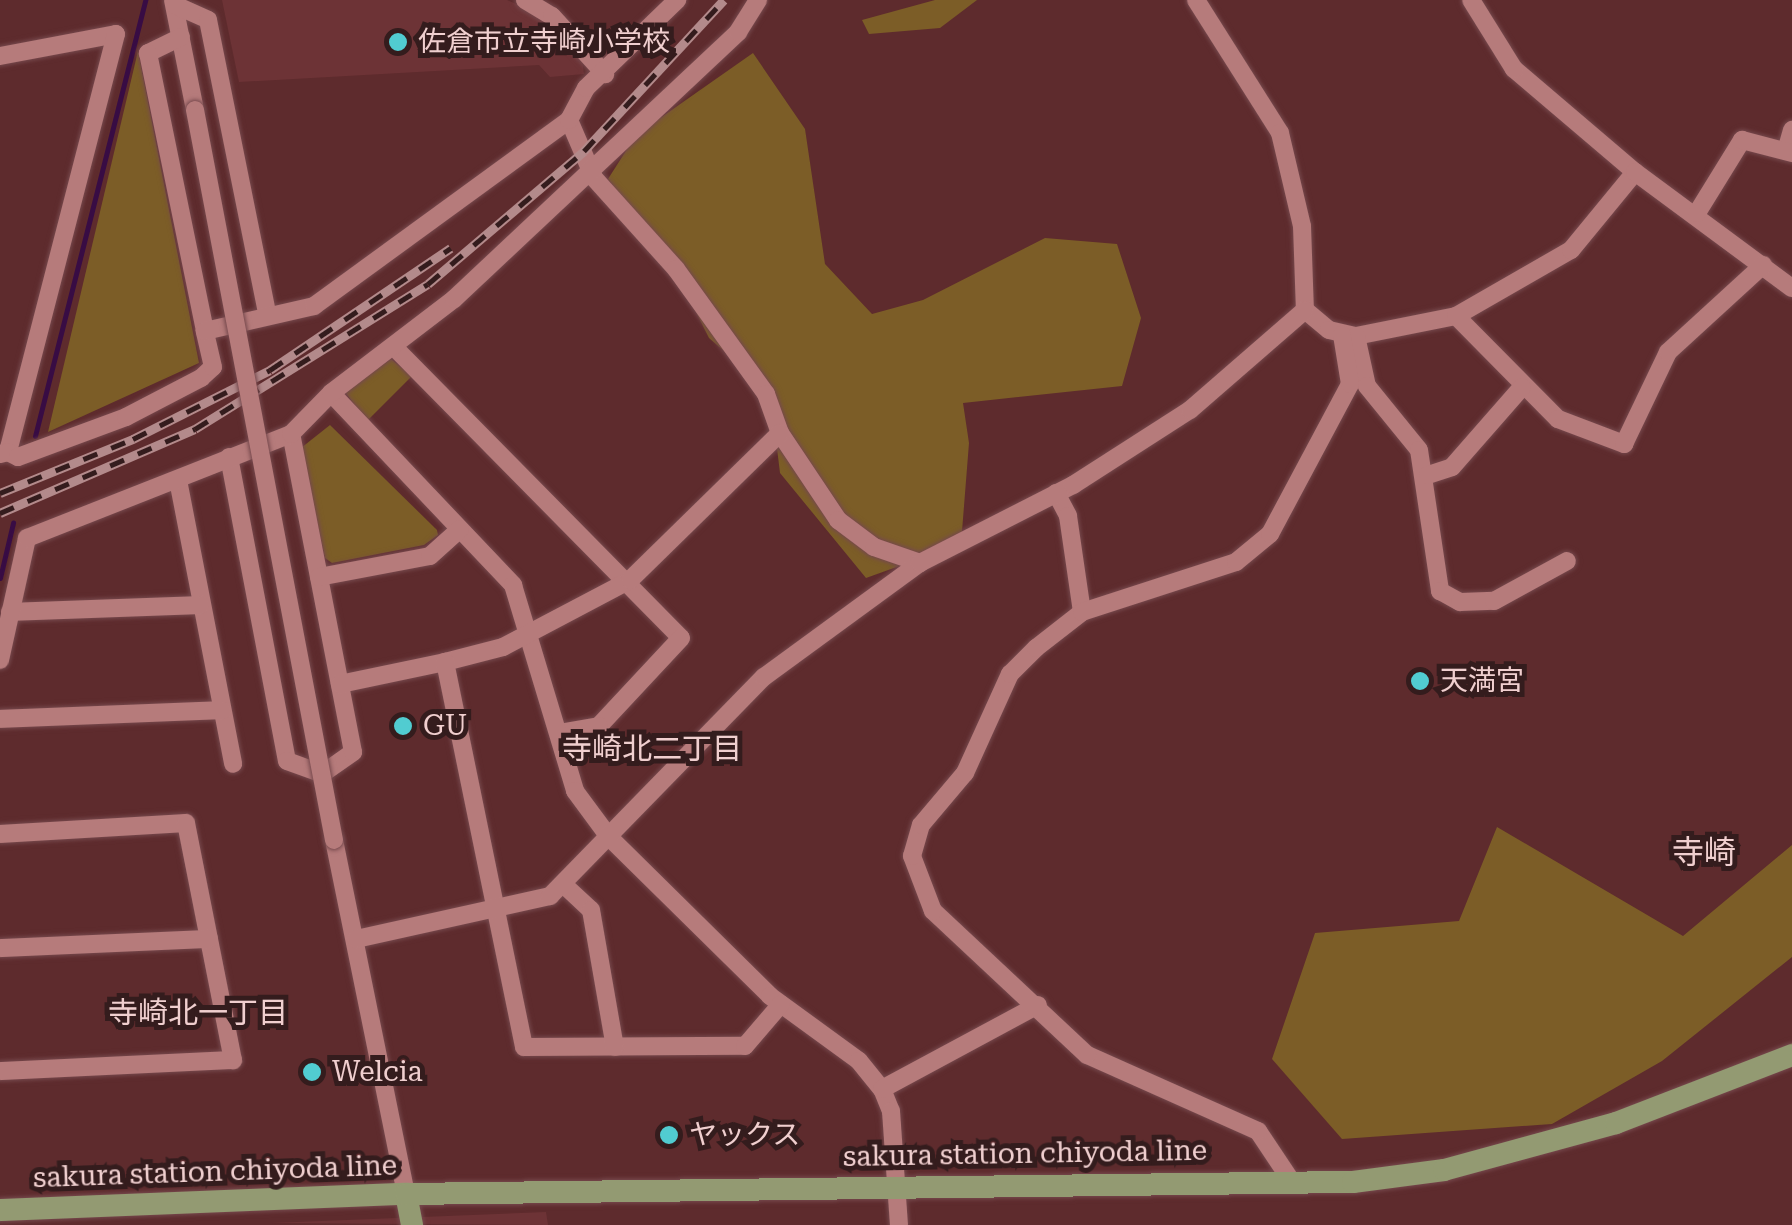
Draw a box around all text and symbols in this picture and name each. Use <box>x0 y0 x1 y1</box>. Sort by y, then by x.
place label: 佐倉市立寺崎小学校 <box>418 25 670 59</box>
marker: 佐倉市立寺崎小学校 <box>387 31 409 53</box>
place label: 天満宮 <box>1440 664 1524 698</box>
marker: 天満宮 <box>1409 670 1431 692</box>
place label: GU <box>423 709 467 743</box>
marker: GU <box>392 715 414 737</box>
district label: 寺崎北二丁目 <box>562 731 742 767</box>
district label: 寺崎 <box>1672 833 1736 871</box>
district label: 寺崎北一丁目 <box>108 995 288 1031</box>
place label: Welcia <box>332 1055 423 1089</box>
marker: Welcia <box>301 1061 323 1083</box>
place label: ヤックス <box>689 1118 801 1152</box>
marker: ヤックス <box>658 1124 680 1146</box>
street label: sakura station chiyoda line <box>843 1134 1207 1174</box>
street label: sakura station chiyoda line <box>32 1149 398 1195</box>

